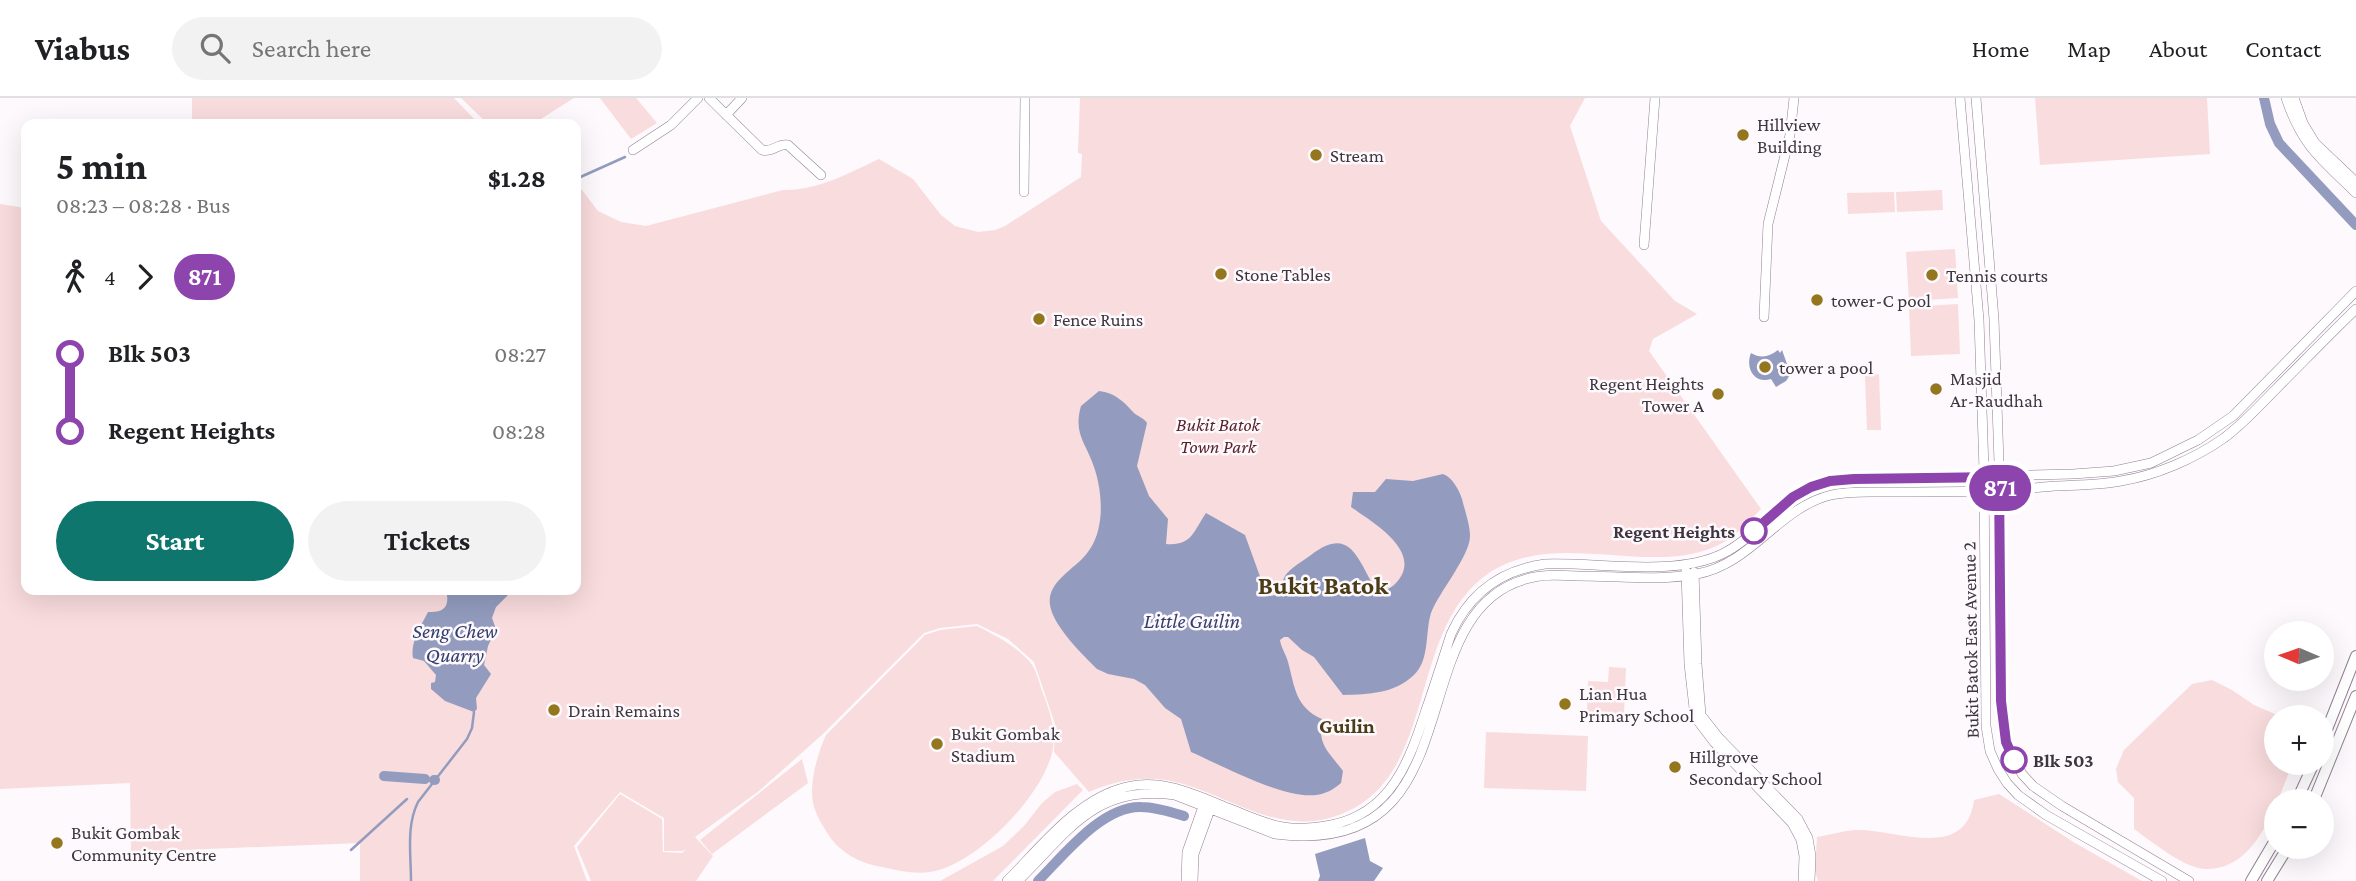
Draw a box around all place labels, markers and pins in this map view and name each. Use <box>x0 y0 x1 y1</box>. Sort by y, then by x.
place label: Hillview Building <box>1757 114 1822 157</box>
marker: Hillview Building <box>1735 127 1751 143</box>
place label: Stream <box>1330 145 1384 166</box>
marker: Stream <box>1308 147 1324 163</box>
place label: Stone Tables <box>1235 264 1331 285</box>
place label: Tennis courts <box>1946 265 2048 286</box>
marker: Stone Tables <box>1213 266 1229 282</box>
marker: Tennis courts <box>1924 267 1940 283</box>
place label: tower-C pool <box>1831 290 1931 311</box>
marker: tower-C pool <box>1809 292 1825 308</box>
place label: Fence Ruins <box>1053 309 1143 330</box>
marker: Fence Ruins <box>1031 311 1047 327</box>
place label: tower a pool <box>1779 357 1873 378</box>
marker: tower a pool <box>1757 359 1773 375</box>
place label: Masjid Ar-Raudhah <box>1950 368 2043 411</box>
place label: Regent Heights Tower A <box>1589 373 1704 416</box>
marker: Masjid Ar-Raudhah <box>1928 381 1944 397</box>
marker: Regent Heights Tower A <box>1710 386 1726 402</box>
marker: Regent Heights <box>1741 518 1767 544</box>
place label: Regent Heights <box>1613 521 1735 542</box>
place label: Lian Hua Primary School <box>1579 683 1694 726</box>
marker: Lian Hua Primary School <box>1557 696 1573 712</box>
place label: Drain Remains <box>568 700 680 721</box>
marker: Drain Remains <box>546 702 562 718</box>
place label: Bukit Gombak Stadium <box>951 723 1061 766</box>
marker: Bukit Gombak Stadium <box>929 736 945 752</box>
place label: Hillgrove Secondary School <box>1689 746 1822 789</box>
marker: Blk 503 <box>2001 747 2027 773</box>
place label: Blk 503 <box>2033 750 2094 771</box>
marker: Hillgrove Secondary School <box>1667 759 1683 775</box>
place label: Bukit Gombak Community Centre <box>71 822 216 865</box>
marker: Bukit Gombak Community Centre <box>49 835 65 851</box>

